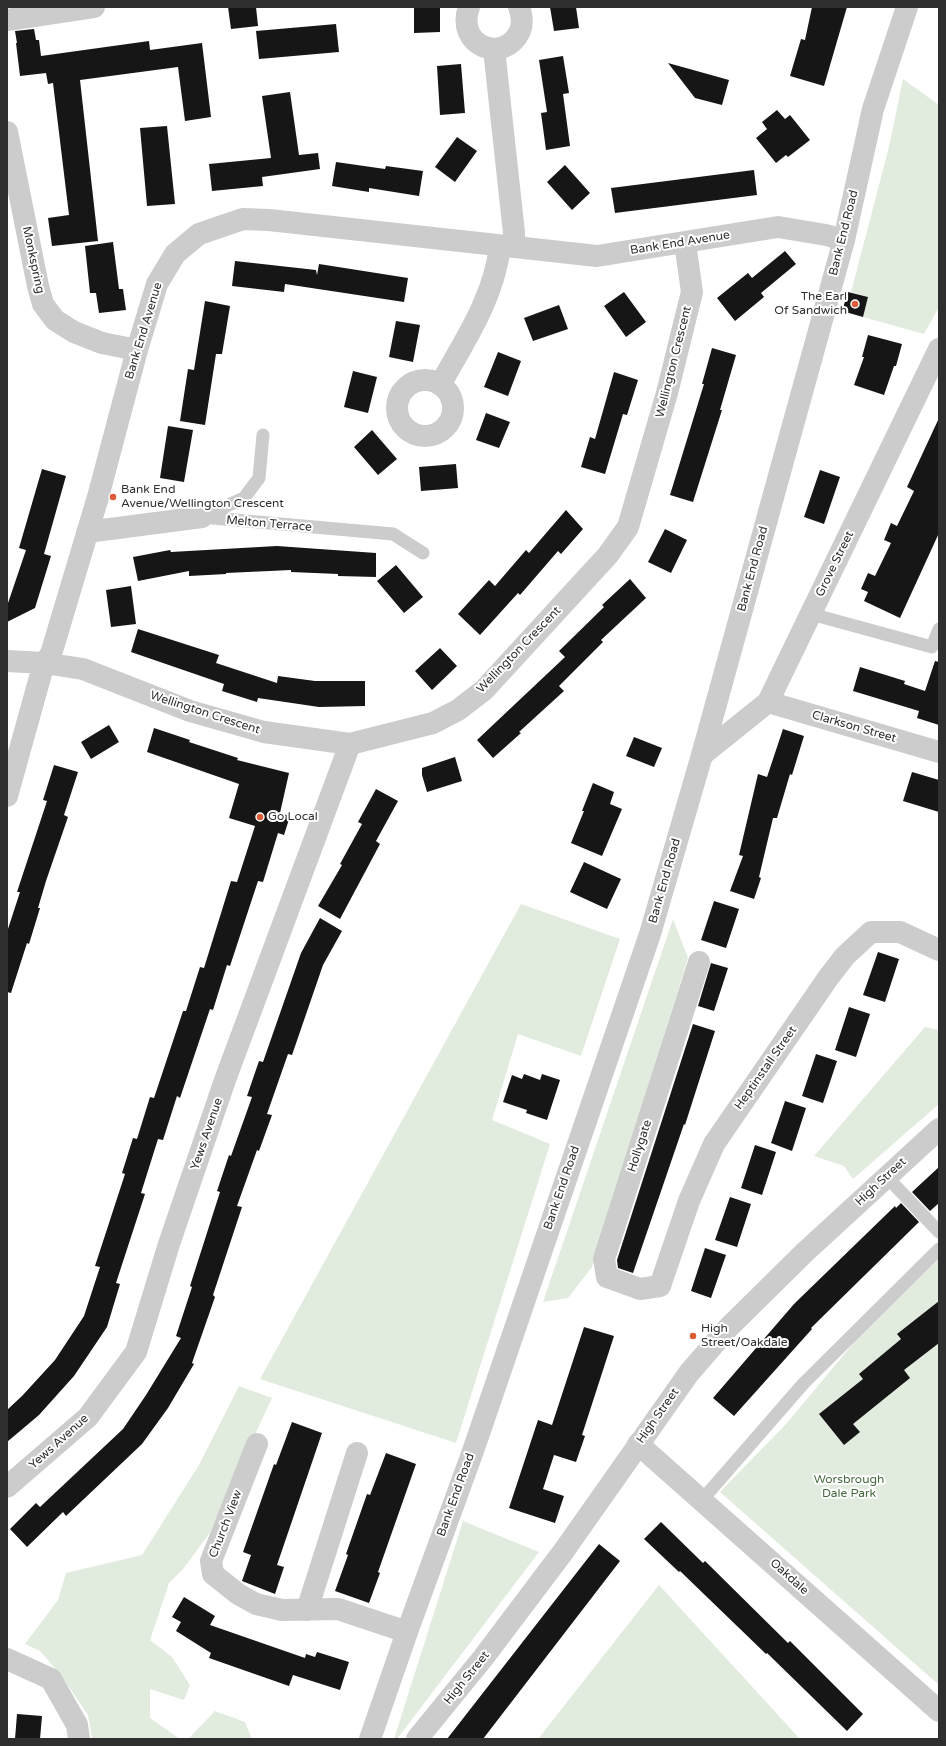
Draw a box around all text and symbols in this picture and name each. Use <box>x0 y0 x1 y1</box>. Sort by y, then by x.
street label: Bank End Road <box>826 189 862 277</box>
street label: Monkspring <box>19 225 47 295</box>
street label: Bank End Avenue <box>629 228 731 258</box>
street label: Bank End Avenue <box>122 281 166 381</box>
place label: The Earl Of Sandwich <box>774 290 847 318</box>
marker: The Earl Of Sandwich <box>850 299 860 309</box>
street label: Wellington Crescent <box>653 305 695 419</box>
place label: Bank End Avenue/Wellington Crescent <box>121 483 284 511</box>
marker: Bank End Avenue/Wellington Crescent <box>108 492 118 502</box>
street label: Melton Terrace <box>226 513 312 535</box>
street label: Bank End Road <box>735 525 771 613</box>
street label: Grove Street <box>813 529 857 599</box>
street label: Wellington Crescent <box>474 604 564 696</box>
street label: Wellington Crescent <box>148 688 262 738</box>
street label: Clarkson Street <box>810 708 898 746</box>
place label: Go Local <box>268 810 318 824</box>
marker: Go Local <box>255 812 265 822</box>
street label: Bank End Road <box>646 837 684 925</box>
street label: Heptinstall Street <box>732 1024 800 1112</box>
street label: Yews Avenue <box>188 1096 226 1172</box>
street label: Hollygate <box>625 1118 655 1174</box>
street label: Bank End Road <box>541 1144 583 1232</box>
street label: High Street <box>853 1155 909 1209</box>
place label: High Street/Oakdale <box>701 1322 788 1350</box>
marker: High Street/Oakdale <box>688 1331 698 1341</box>
street label: High Street <box>634 1386 682 1446</box>
street label: Yews Avenue <box>26 1412 92 1472</box>
street label: Bank End Road <box>434 1451 478 1539</box>
park label: Worsbrough Dale Park <box>814 1473 884 1501</box>
street label: Church View <box>206 1488 246 1560</box>
street label: Oakdale <box>767 1556 811 1598</box>
street label: High Street <box>441 1649 493 1707</box>

